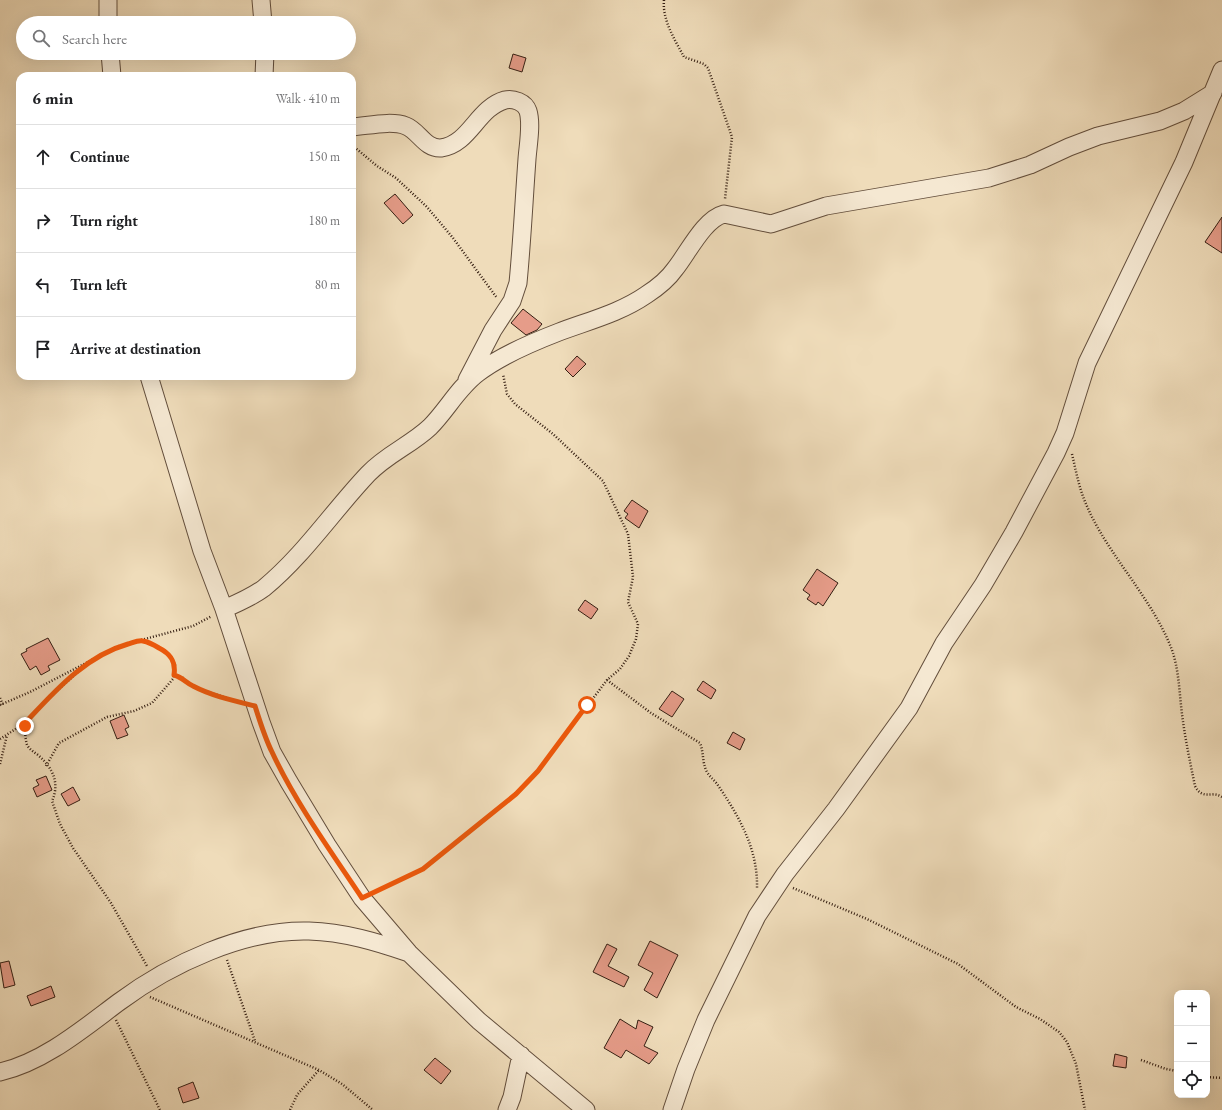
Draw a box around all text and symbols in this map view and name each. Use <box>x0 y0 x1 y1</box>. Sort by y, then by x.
search box <box>16 16 356 60</box>
icon: search <box>30 27 52 49</box>
text: Search here <box>62 29 127 48</box>
text: 6 min <box>32 87 73 109</box>
text: Walk · 410 m <box>276 90 340 107</box>
icon: ahead <box>32 146 54 168</box>
text: Continue <box>70 147 130 166</box>
text: 150 m <box>309 148 340 165</box>
icon: right <box>32 210 54 232</box>
text: Turn right <box>70 211 138 230</box>
text: 180 m <box>309 212 340 229</box>
icon: left <box>32 274 54 296</box>
text: Turn left <box>70 275 127 294</box>
text: 80 m <box>315 276 340 293</box>
icon: arrive <box>32 338 54 360</box>
text: Arrive at destination <box>70 339 201 358</box>
route start <box>578 696 596 714</box>
route end <box>16 717 34 735</box>
map controls <box>1174 990 1210 1098</box>
button: + <box>1174 990 1210 1026</box>
button: − <box>1174 1026 1210 1062</box>
button: locate <box>1174 1062 1210 1098</box>

